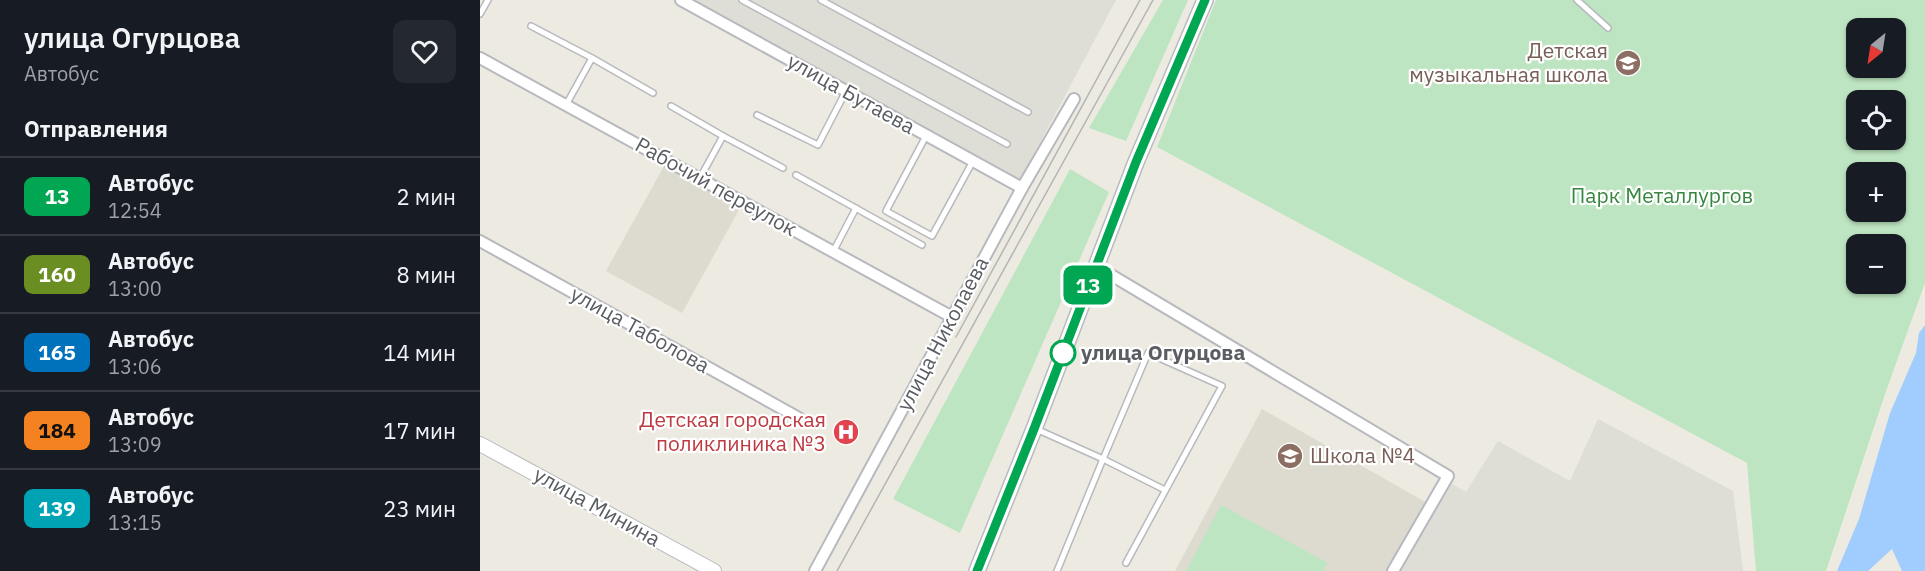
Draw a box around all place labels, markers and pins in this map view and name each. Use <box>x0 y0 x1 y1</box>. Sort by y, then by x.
place label: Детская музыкальная школа <box>1409 36 1608 88</box>
school or university icon: Детская музыкальная школа <box>1613 48 1643 78</box>
place label: улица Огурцова <box>1081 338 1245 366</box>
marker: улица Огурцова <box>1050 340 1076 366</box>
place label: Детская городская поликлиника №3 <box>639 405 826 457</box>
hospital icon: Детская городская поликлиника №3 <box>831 417 861 447</box>
school or university icon: Школа №4 <box>1275 441 1305 471</box>
place label: Школа №4 <box>1310 441 1415 469</box>

